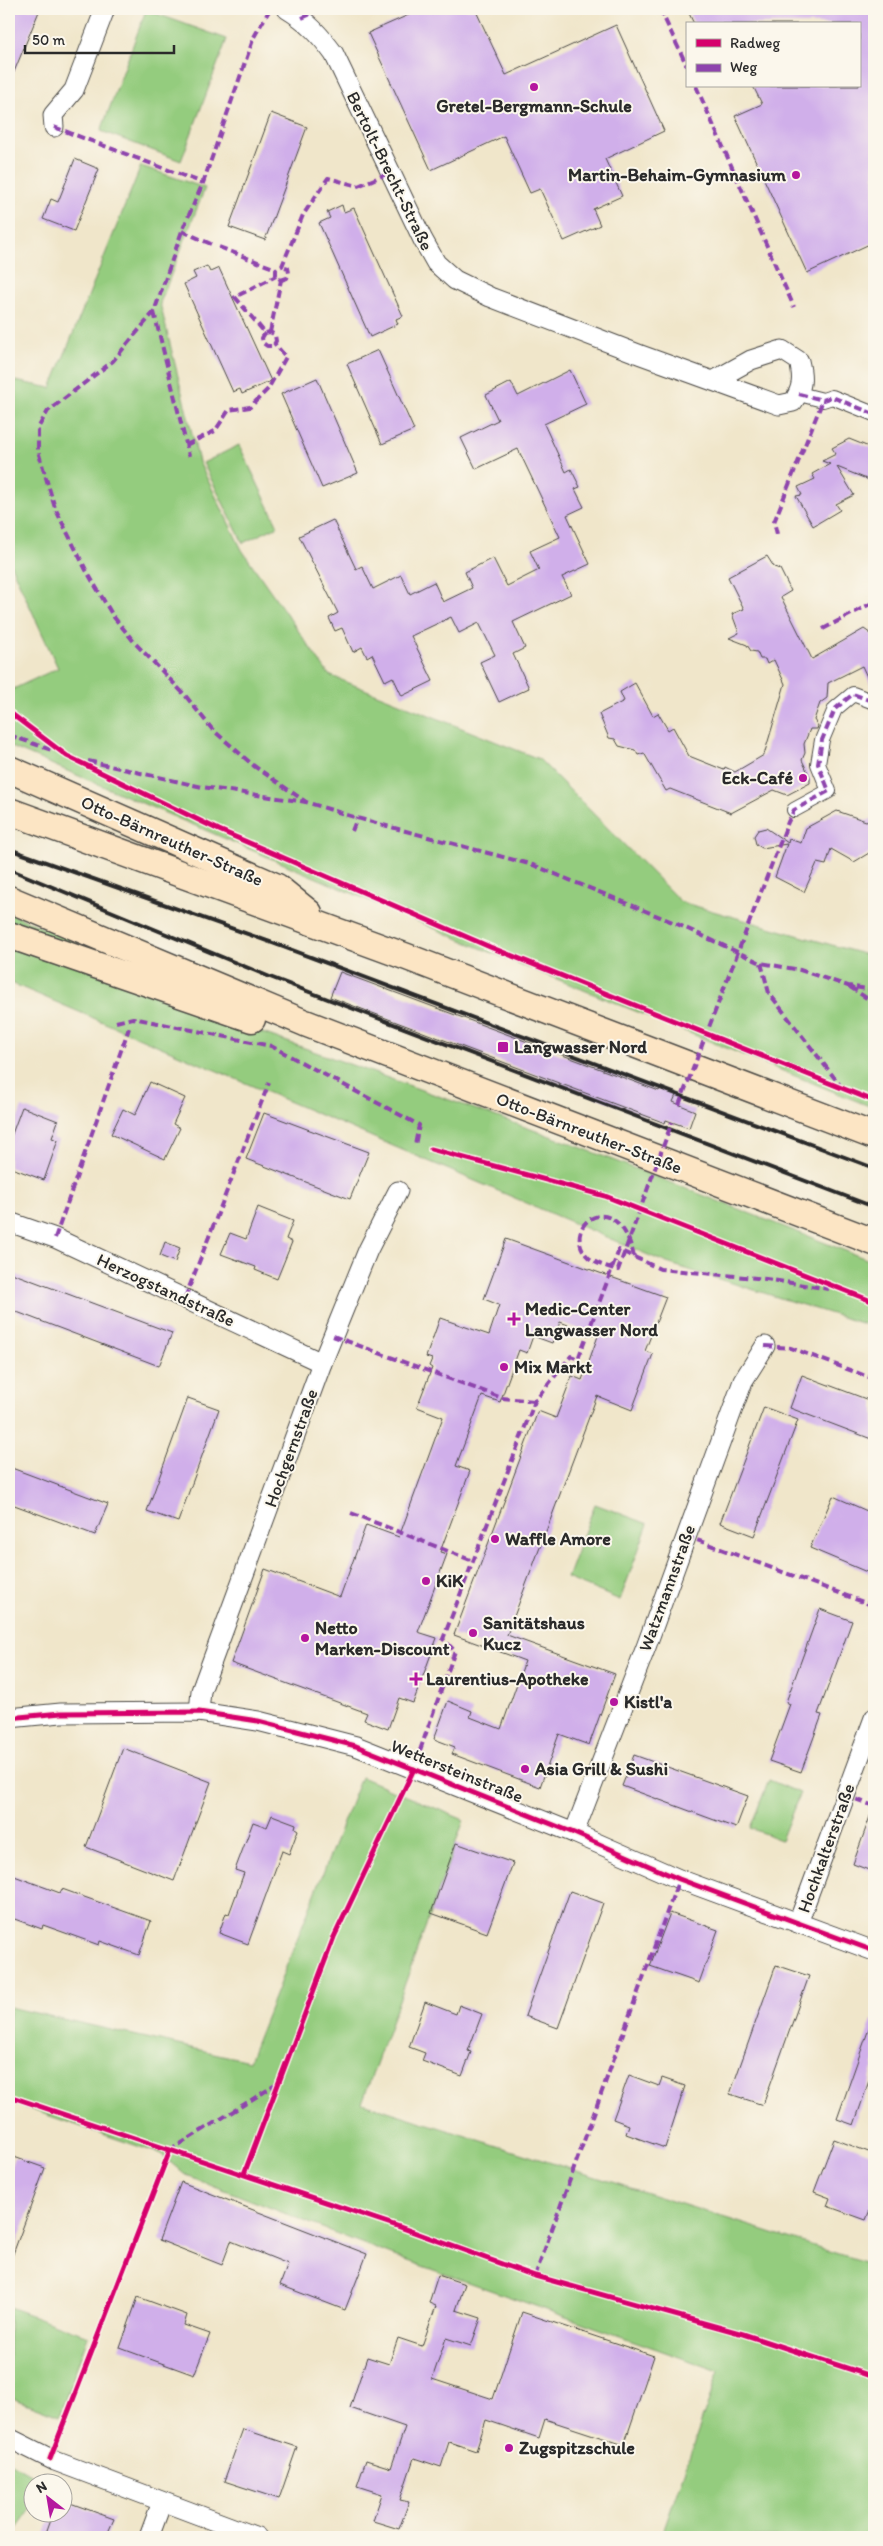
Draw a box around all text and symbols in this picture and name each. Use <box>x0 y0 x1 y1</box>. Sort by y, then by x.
scale bar <box>25 22 174 54</box>
legend <box>686 22 860 88</box>
text: 50 m <box>32 31 65 49</box>
text: Radweg <box>730 34 780 52</box>
text: Weg <box>730 58 757 76</box>
marker: Gretel-Bergmann-Schule <box>528 81 540 93</box>
street label: Bertolt-Brecht-Straße <box>342 88 438 254</box>
place label: Gretel-Bergmann-Schule <box>436 95 632 117</box>
place label: Martin-Behaim-Gymnasium <box>568 164 787 186</box>
marker: Martin-Behaim-Gymnasium <box>790 169 802 181</box>
place label: Eck-Café <box>722 767 793 789</box>
marker: Eck-Café <box>797 772 809 784</box>
street label: Otto-Bärnreuther-Straße <box>77 791 267 891</box>
place label: Langwasser Nord <box>514 1036 647 1058</box>
marker: Langwasser Nord <box>496 1040 510 1054</box>
street label: Otto-Bärnreuther-Straße <box>493 1087 685 1179</box>
street label: Herzogstandstraße <box>93 1248 239 1332</box>
place label: Medic-Center Langwasser Nord <box>525 1298 658 1341</box>
marker: Medic-Center Langwasser Nord <box>507 1312 521 1326</box>
place label: Mix Markt <box>514 1356 592 1378</box>
marker: Mix Markt <box>498 1361 510 1373</box>
street label: Hochgernstraße <box>259 1386 323 1510</box>
street label: Watzmannstraße <box>634 1522 700 1654</box>
place label: Waffle Amore <box>505 1528 611 1550</box>
marker: Waffle Amore <box>489 1533 501 1545</box>
place label: KiK <box>436 1570 464 1592</box>
marker: KiK <box>420 1575 432 1587</box>
place label: Sanitätshaus Kucz <box>483 1612 585 1655</box>
place label: Netto Marken-Discount <box>315 1617 450 1660</box>
marker: Sanitätshaus Kucz <box>467 1627 479 1639</box>
marker: Netto Marken-Discount <box>299 1632 311 1644</box>
place label: Laurentius-Apotheke <box>426 1668 589 1690</box>
marker: Laurentius-Apotheke <box>410 1673 422 1685</box>
place label: Kistl'a <box>624 1691 672 1713</box>
marker: Kistl'a <box>608 1696 620 1708</box>
street label: Wettersteinstraße <box>388 1734 526 1808</box>
place label: Asia Grill & Sushi <box>534 1758 668 1780</box>
marker: Asia Grill & Sushi <box>519 1763 531 1775</box>
street label: Hochkalterstraße <box>792 1780 860 1916</box>
place label: Zugspitzschule <box>519 2437 635 2459</box>
marker: Zugspitzschule <box>503 2442 515 2454</box>
north arrow <box>22 2474 72 2524</box>
text: N <box>33 2478 50 2497</box>

